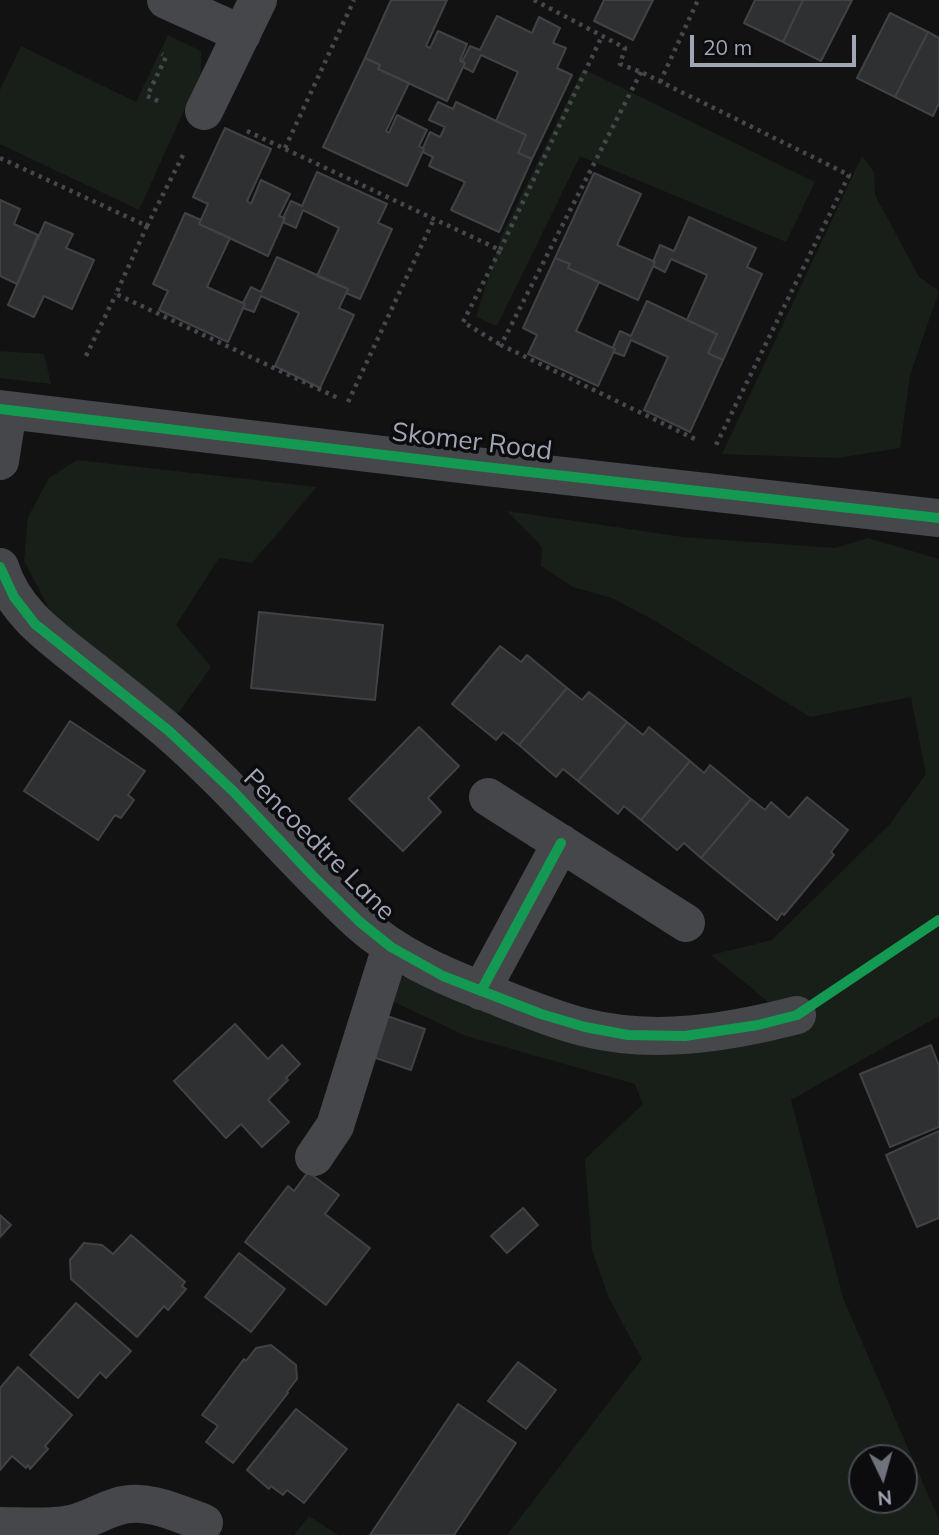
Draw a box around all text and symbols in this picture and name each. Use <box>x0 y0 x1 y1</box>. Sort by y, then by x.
scale bar <box>694 21 860 65</box>
text: 20 m <box>703 34 752 60</box>
street label: Skomer Road <box>390 417 554 467</box>
street label: Pencoedtre Lane <box>237 763 401 927</box>
north arrow <box>848 1444 918 1514</box>
text: N <box>876 1485 893 1511</box>

